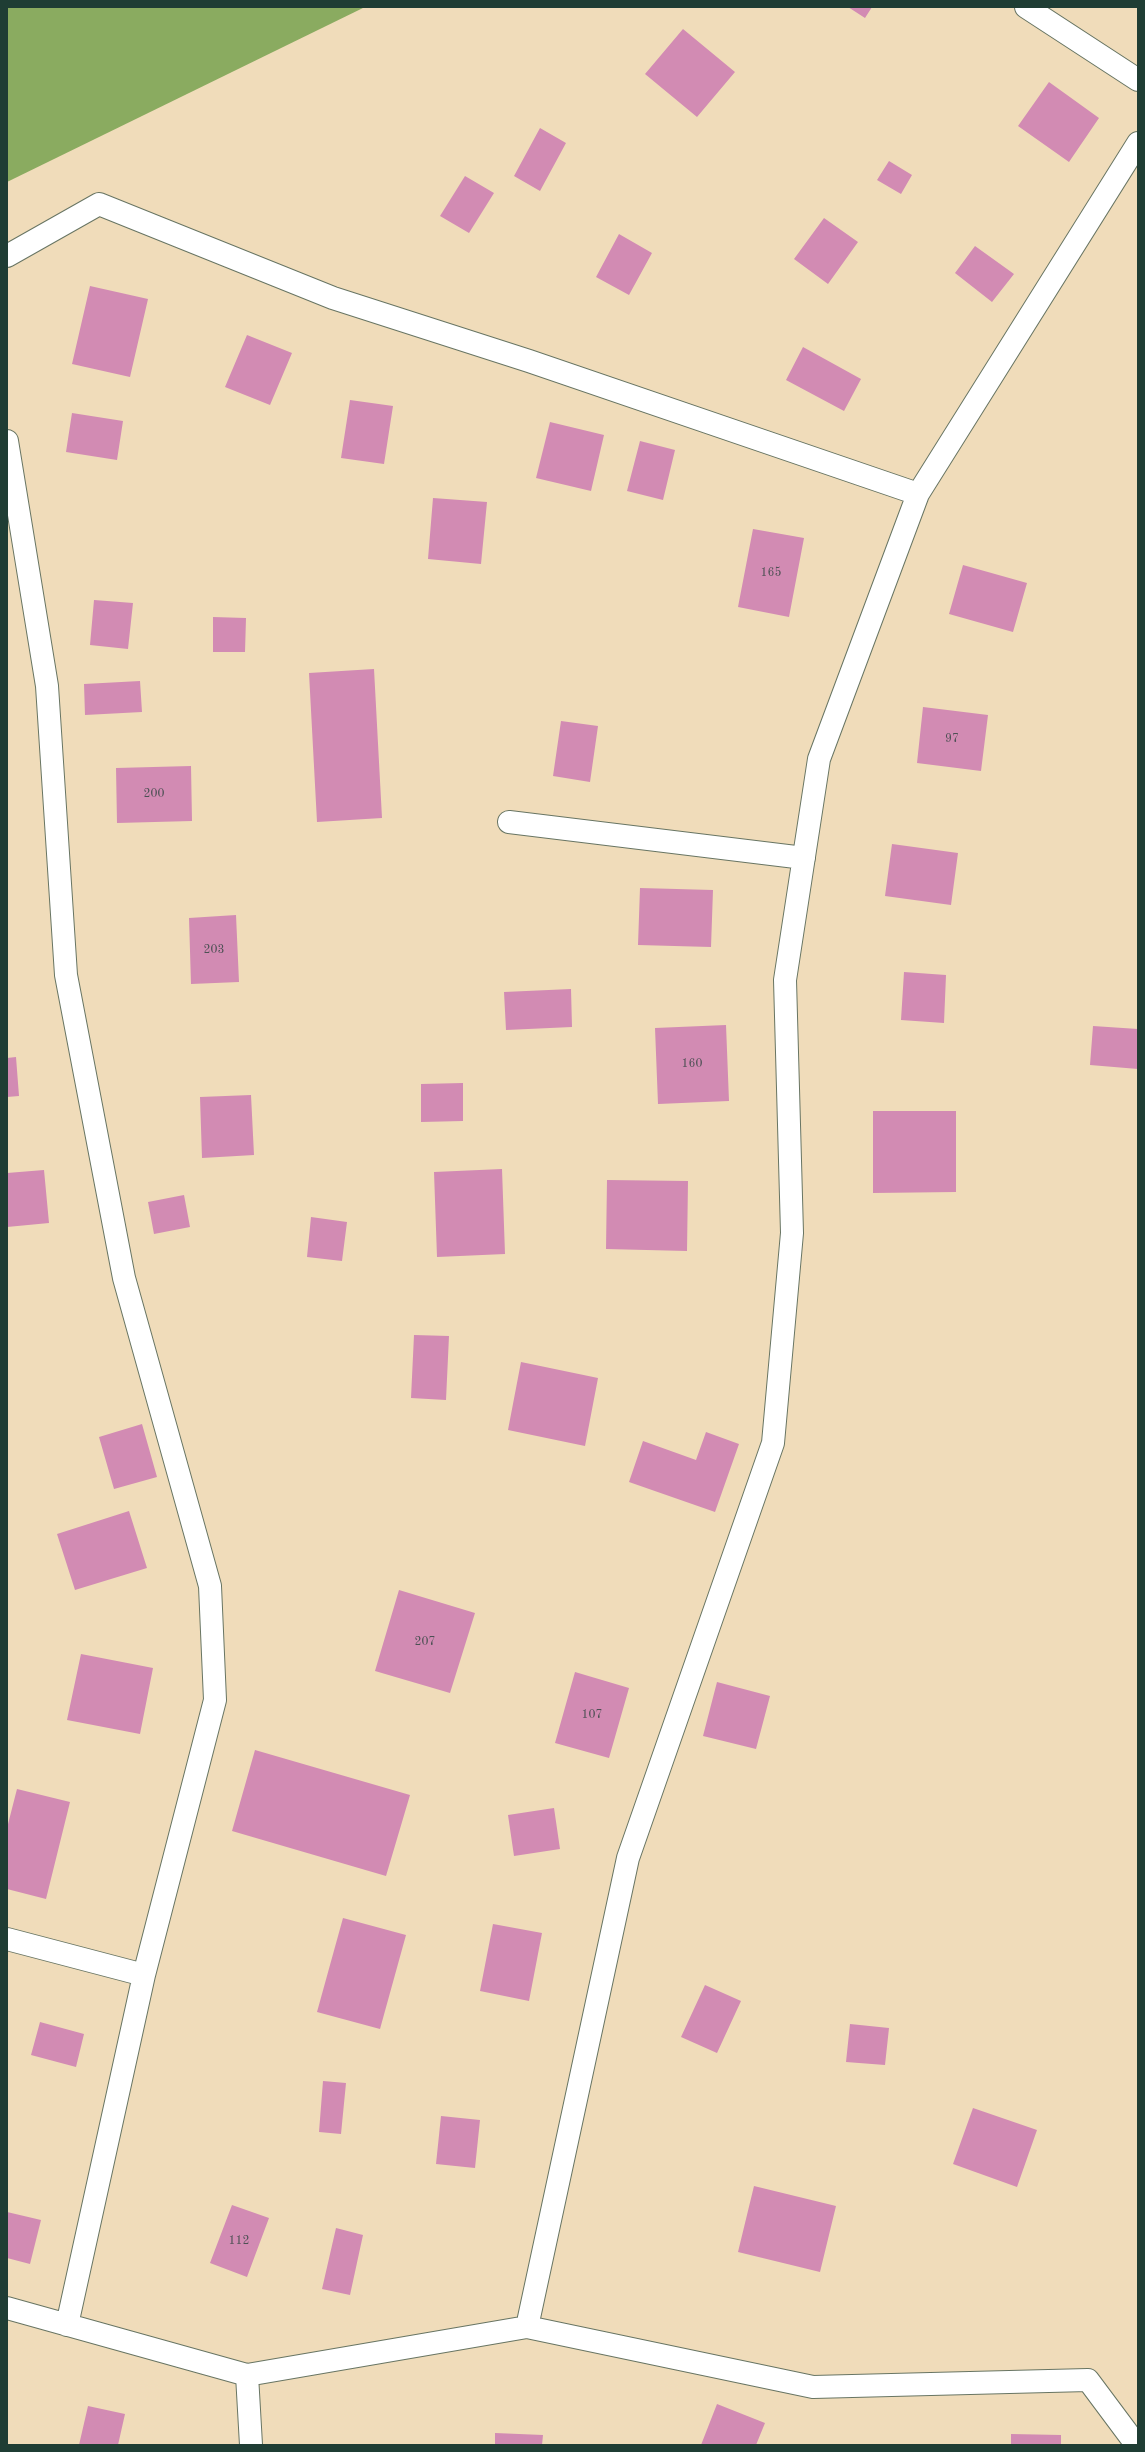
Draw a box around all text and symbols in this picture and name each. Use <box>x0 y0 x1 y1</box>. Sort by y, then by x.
house number: 165 <box>761 566 781 580</box>
house number: 97 <box>945 732 959 746</box>
house number: 200 <box>144 787 164 801</box>
house number: 203 <box>204 943 224 957</box>
house number: 160 <box>682 1057 702 1071</box>
house number: 207 <box>415 1635 435 1649</box>
house number: 107 <box>582 1708 602 1722</box>
house number: 112 <box>229 2234 249 2248</box>

